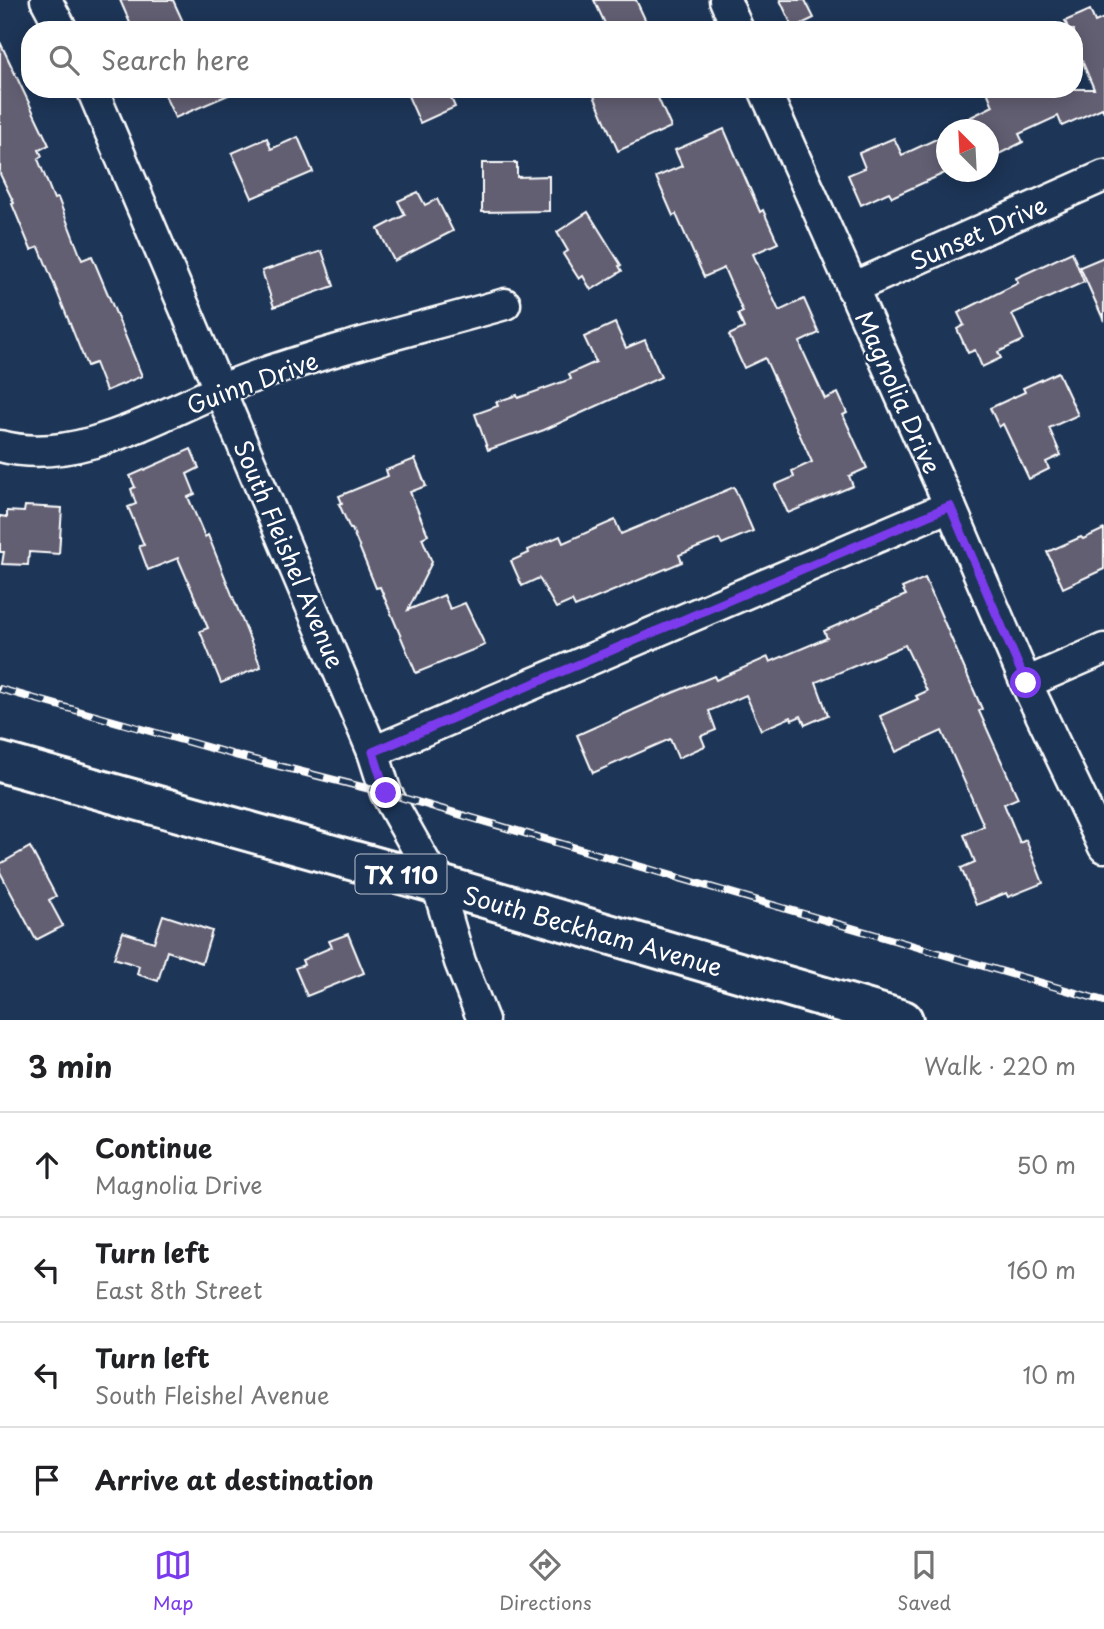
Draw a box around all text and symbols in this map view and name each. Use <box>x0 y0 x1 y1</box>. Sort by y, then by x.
search box <box>21 21 1083 98</box>
text: Search here <box>101 40 250 79</box>
icon: search <box>45 41 83 79</box>
north arrow <box>936 119 999 182</box>
street label: Sunset Drive <box>904 186 1052 278</box>
street label: Magnolia Drive <box>847 305 951 479</box>
street label: Guinn Drive <box>181 342 323 422</box>
street label: South Fleishel Avenue <box>226 434 354 674</box>
route start <box>1010 667 1041 698</box>
route end <box>370 777 401 808</box>
road number: TX 110 <box>356 854 446 894</box>
street label: South Beckham Avenue <box>459 876 727 984</box>
text: 3 min <box>28 1043 113 1088</box>
text: Walk · 220 m <box>924 1048 1076 1083</box>
text: Continue <box>95 1128 212 1167</box>
icon: ahead <box>28 1146 66 1184</box>
text: 50 m <box>1016 1147 1076 1182</box>
text: Magnolia Drive <box>95 1167 263 1202</box>
text: Turn left <box>95 1233 210 1272</box>
icon: left <box>28 1251 66 1289</box>
text: 160 m <box>1007 1252 1076 1287</box>
text: East 8th Street <box>95 1272 262 1307</box>
text: Turn left <box>95 1338 210 1377</box>
icon: left <box>28 1356 66 1394</box>
text: 10 m <box>1022 1357 1076 1392</box>
text: South Fleishel Avenue <box>95 1377 329 1412</box>
text: Arrive at destination <box>95 1460 374 1499</box>
icon: arrive <box>28 1461 66 1499</box>
tab: Map <box>153 1546 193 1616</box>
tab: Directions <box>499 1546 592 1616</box>
tab: Saved <box>897 1546 951 1616</box>

